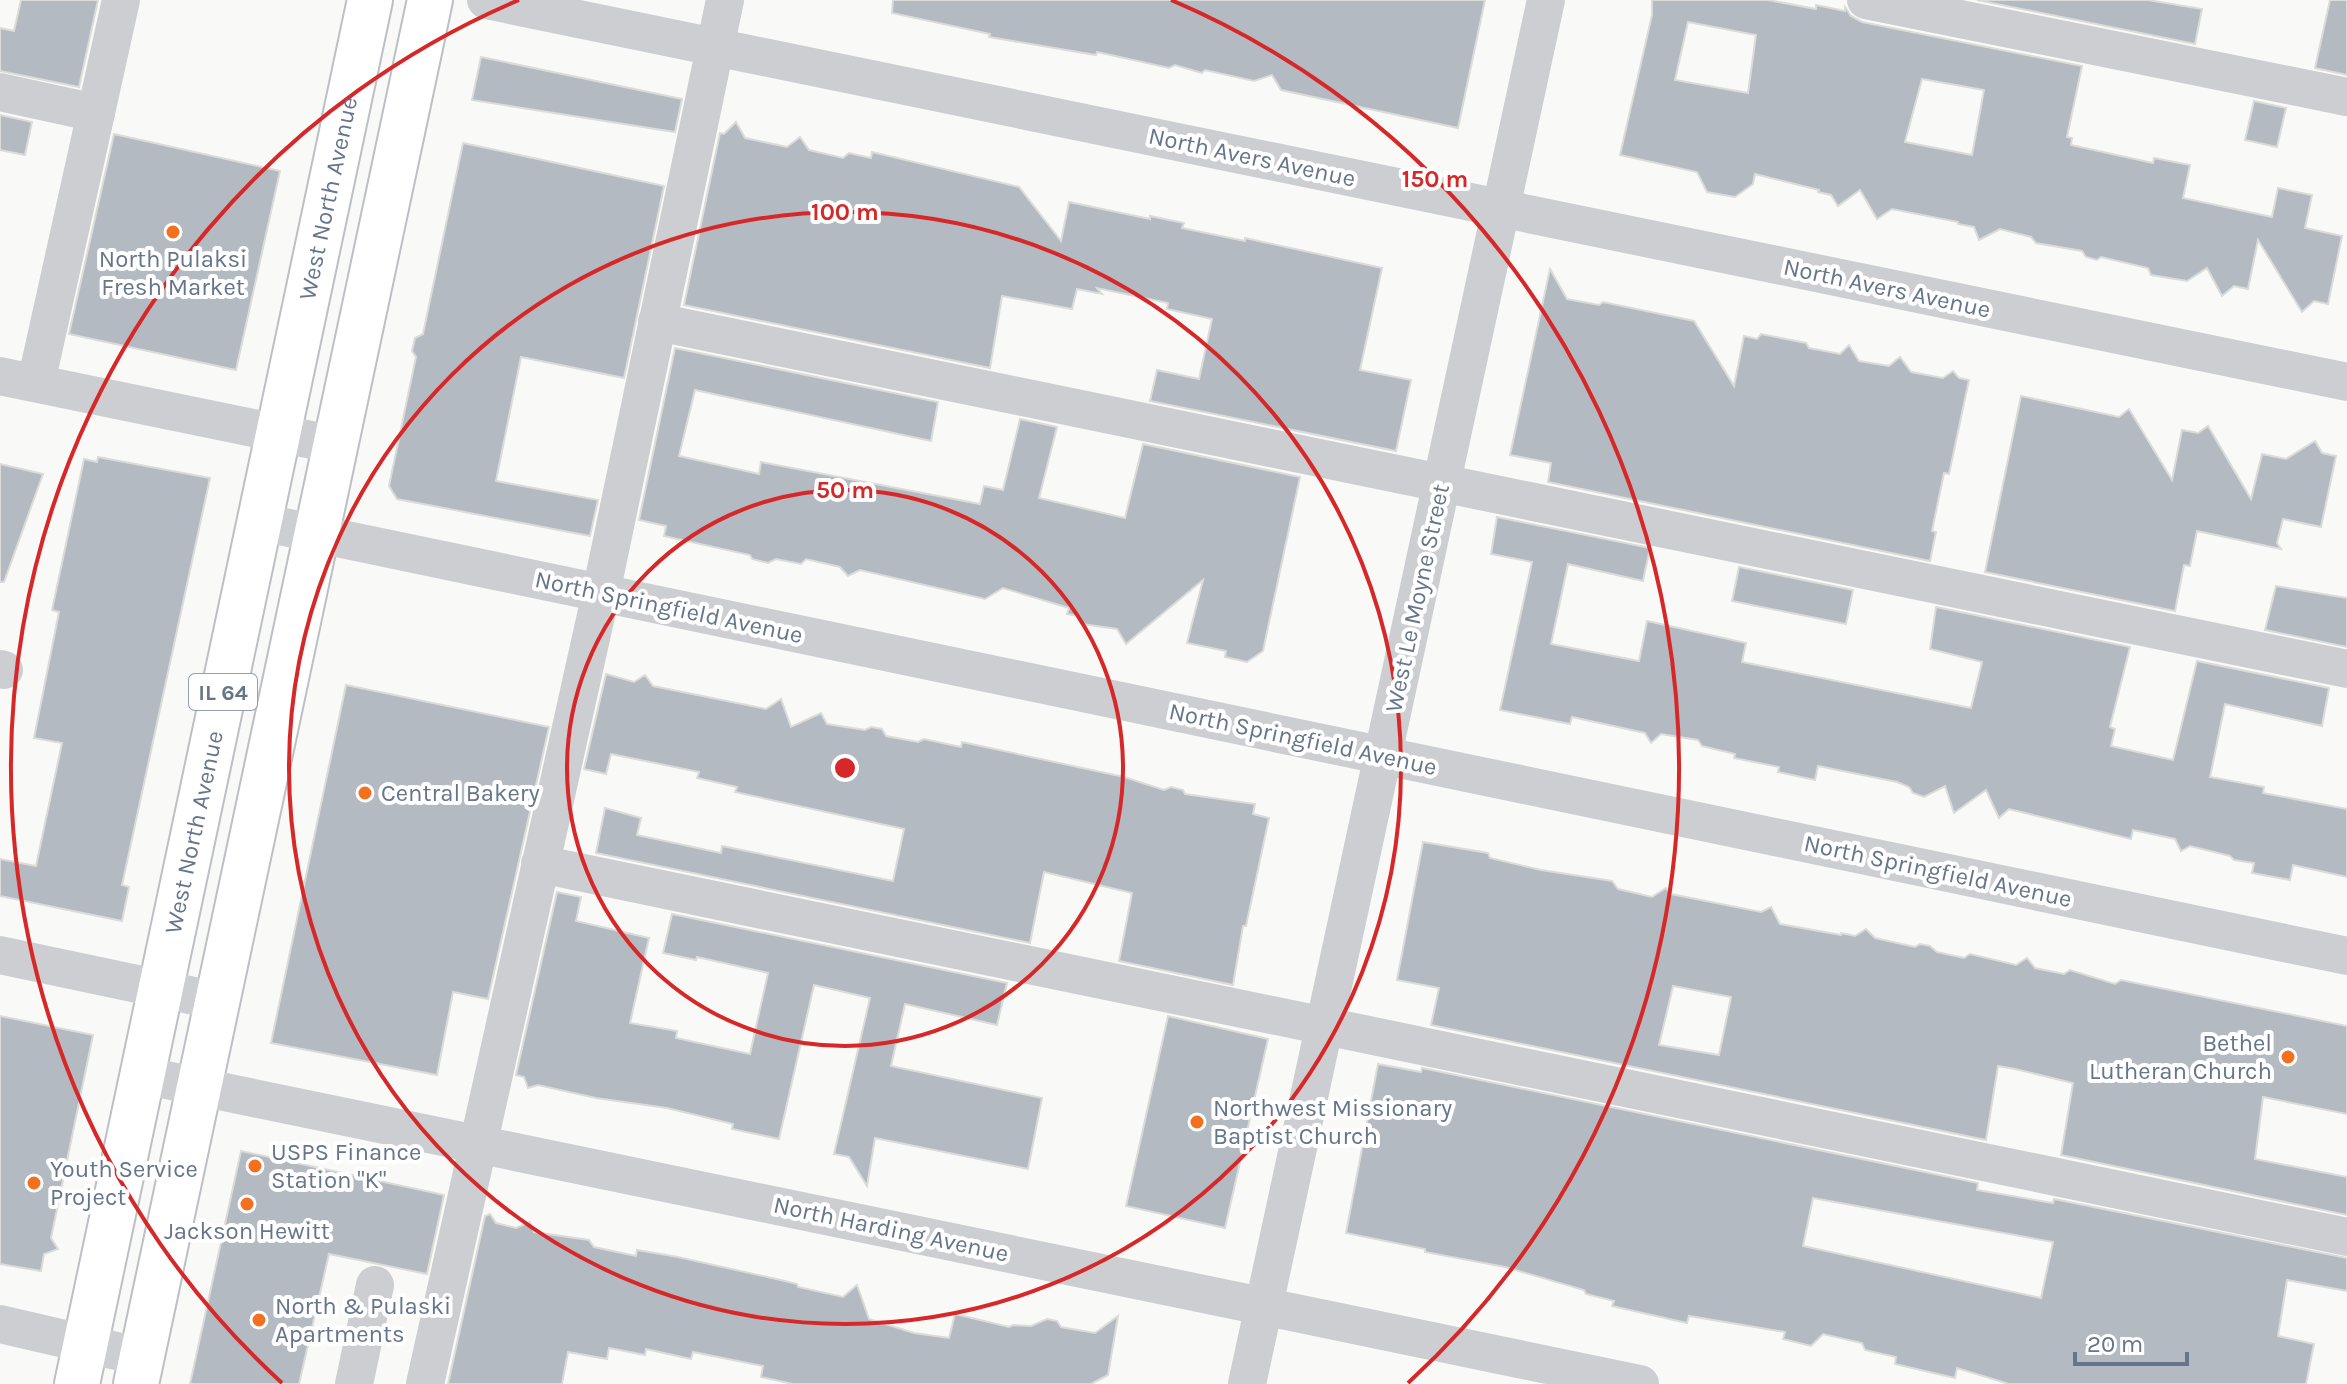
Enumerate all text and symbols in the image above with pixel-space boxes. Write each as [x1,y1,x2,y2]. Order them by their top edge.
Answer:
street label: West North Avenue [293,94,363,302]
street label: North Avers Avenue [1146,121,1358,193]
text: 150 m [1402,165,1468,193]
text: 100 m [811,198,879,226]
marker: North Pulaksi Fresh Market [164,223,182,241]
place label: North Pulaksi Fresh Market [99,245,247,301]
street label: North Avers Avenue [1781,252,1993,324]
text: 50 m [816,476,874,504]
street label: West Le Moyne Street [1379,481,1455,715]
street label: North Springfield Avenue [532,565,806,649]
road number: IL 64 [189,674,257,710]
street label: North Springfield Avenue [1166,697,1440,781]
street label: West North Avenue [159,728,229,936]
centre of rings [831,754,859,782]
place label: Central Bakery [381,779,540,807]
marker: Central Bakery [356,784,374,802]
street label: North Springfield Avenue [1801,829,2075,913]
place label: Bethel Lutheran Church [2089,1029,2272,1085]
marker: Bethel Lutheran Church [2279,1048,2297,1066]
place label: Northwest Missionary Baptist Church [1213,1094,1452,1150]
marker: Northwest Missionary Baptist Church [1188,1113,1206,1131]
place label: USPS Finance Station "K" [271,1138,421,1194]
place label: Youth Service Project [50,1155,198,1211]
marker: USPS Finance Station "K" [246,1157,264,1175]
marker: Youth Service Project [25,1174,43,1192]
street label: North Harding Avenue [771,1190,1011,1268]
marker: Jackson Hewitt [238,1195,256,1213]
place label: Jackson Hewitt [164,1217,330,1245]
place label: North & Pulaski Apartments [275,1292,451,1348]
marker: North & Pulaski Apartments [250,1311,268,1329]
scale bar [2075,1316,2187,1366]
text: 20 m [2087,1330,2143,1358]

